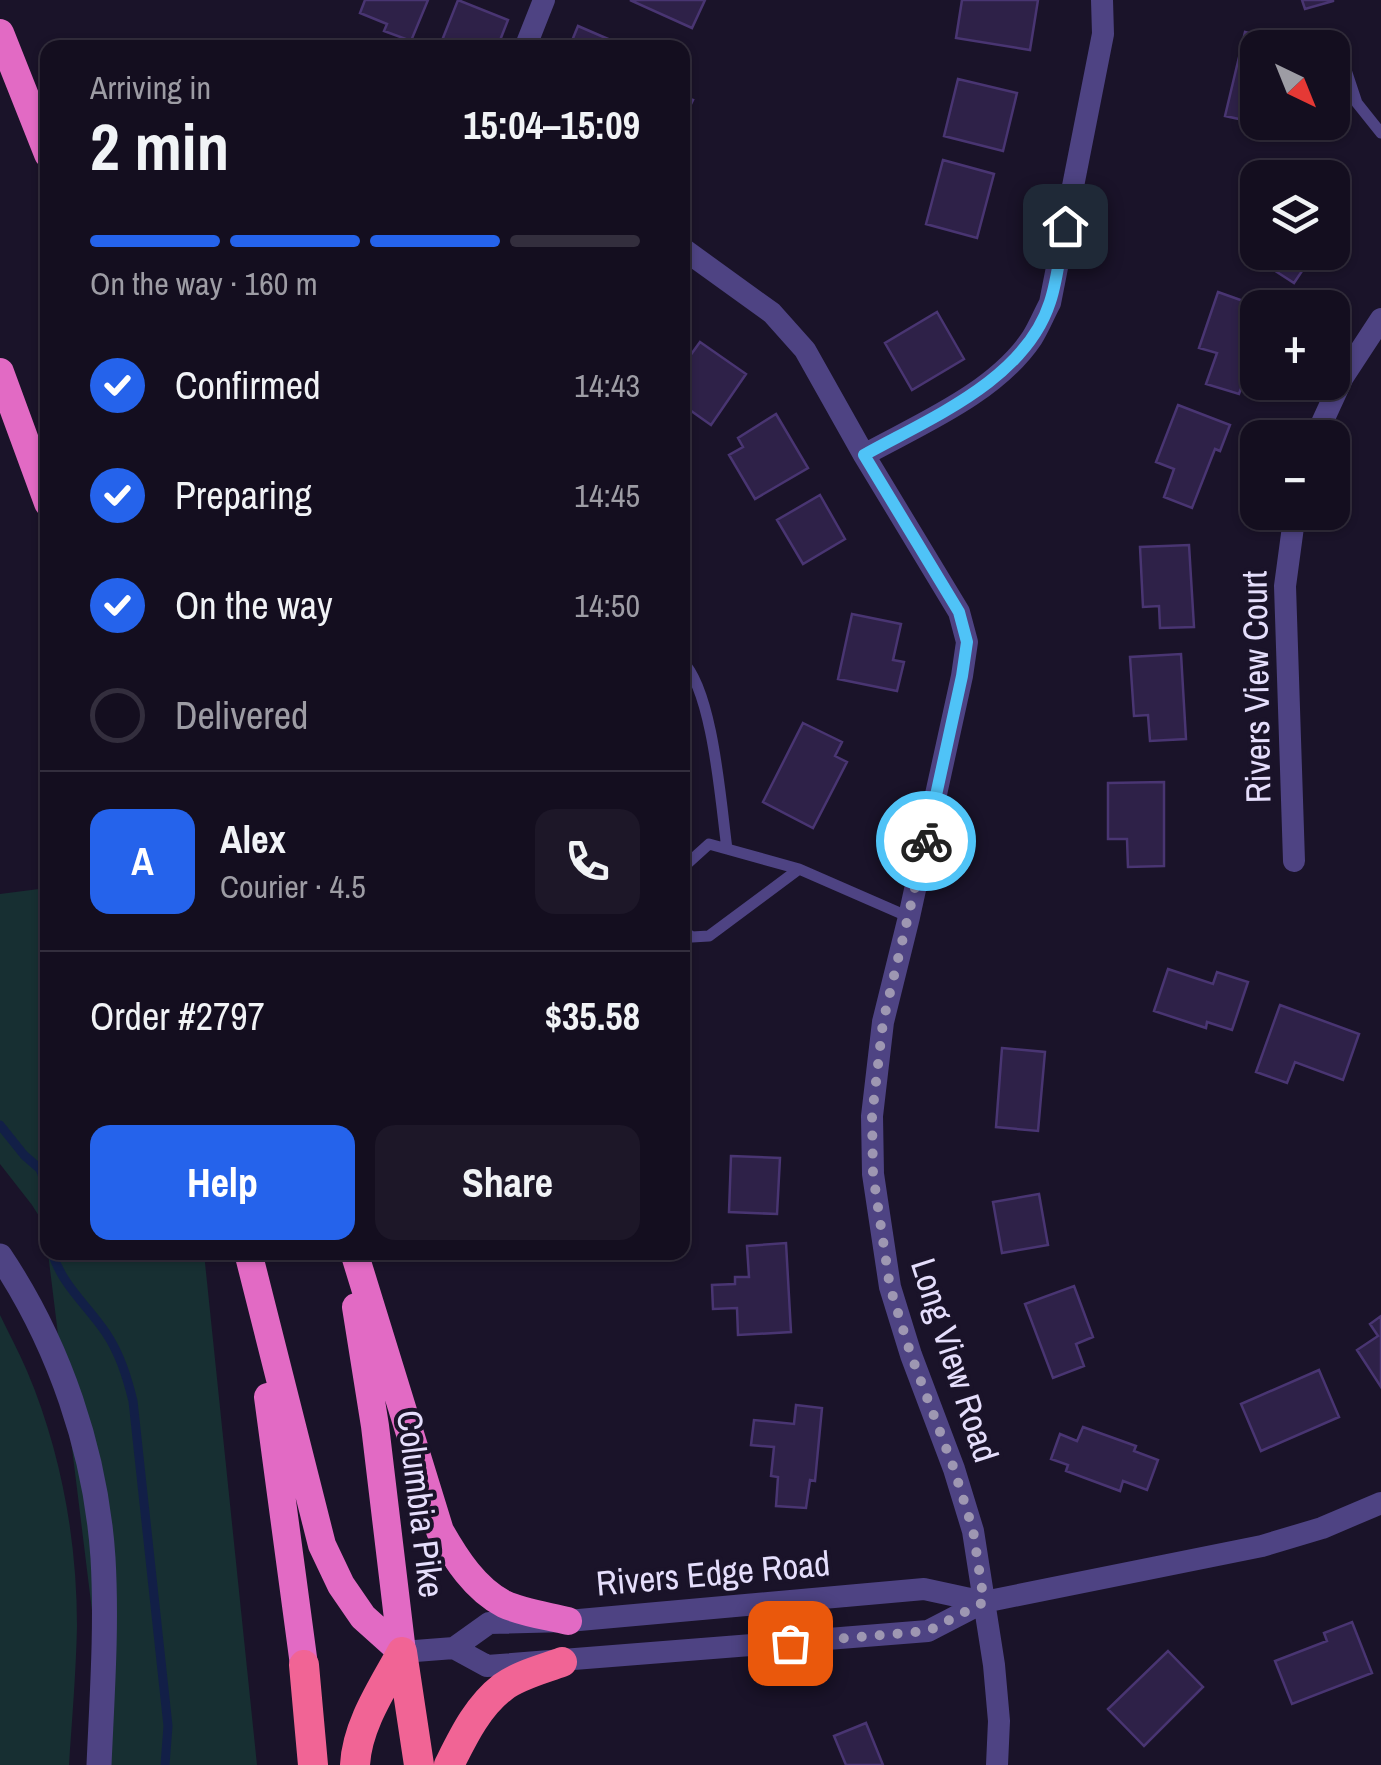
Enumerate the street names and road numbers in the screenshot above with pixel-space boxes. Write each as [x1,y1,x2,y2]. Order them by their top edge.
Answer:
street label: Rivers View Court [1230,570,1282,804]
street label: Long View Road [900,1252,1010,1468]
street label: Columbia Pike [386,1408,456,1600]
street label: Rivers Edge Road [594,1539,832,1607]

